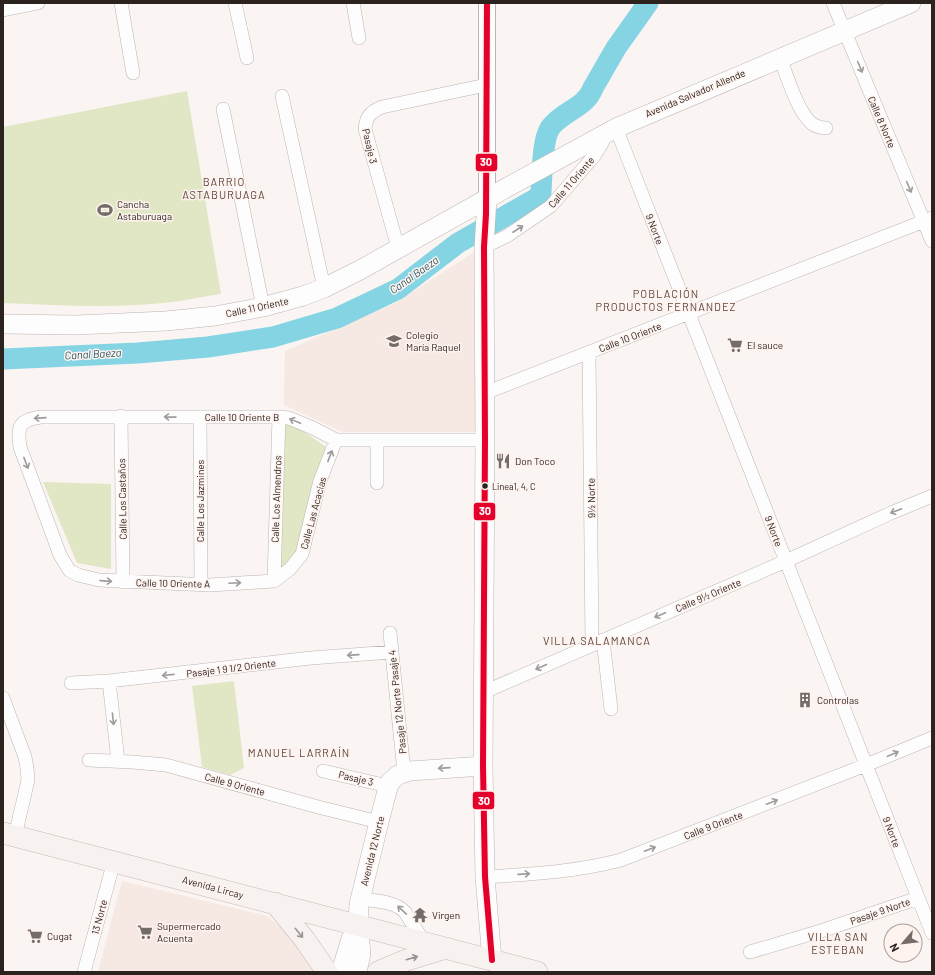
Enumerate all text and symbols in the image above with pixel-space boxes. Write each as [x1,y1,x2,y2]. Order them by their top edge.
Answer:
one-way arrow [856,60,864,72]
street label: Avenida Salvador Allende [643,66,747,120]
street label: Calle 8 Norte [866,94,898,150]
street label: Pasaje 3 [360,127,380,165]
line badge: 30 [475,153,498,172]
street label: Calle 11 Oriente [545,154,597,210]
text: 30 [480,155,492,168]
district label: BARRIO ASTABURUAGA [182,175,266,201]
one-way arrow [906,180,914,192]
place label: Cancha Astaburuaga [117,198,172,222]
sports icon: Cancha Astaburuaga [96,201,114,219]
street label: 9 Norte [644,212,666,246]
one-way arrow [513,225,524,233]
water label: Canal Baeza [387,253,441,296]
district label: POBLACIÓN PRODUCTOS FERNANDEZ [595,287,737,313]
street label: Calle 11 Oriente [224,294,290,320]
street label: Calle 10 Oriente [597,320,663,354]
place label: Colegio María Raquel [406,329,461,353]
school or university icon: Colegio María Raquel [385,332,403,350]
supermarket icon: El sauce [726,336,744,354]
place label: El sauce [747,339,783,351]
water label: Canal Baeza [64,346,122,361]
street label: Calle 10 Oriente B [205,411,279,423]
one-way arrow [164,413,177,421]
one-way arrow [34,414,47,421]
one-way arrow [290,416,302,424]
one-way arrow [327,450,335,462]
restaurant icon: Don Toco [494,452,512,470]
street label: Calle Los Almendros [268,455,284,543]
place label: Don Toco [515,455,555,467]
one-way arrow [23,456,31,468]
street label: Calle Los Castaños [115,458,129,540]
street label: Calle Los Jazmines [194,460,206,542]
street label: Calle Las Acacias [298,475,328,551]
street label: 9½ Norte [585,478,597,518]
marker: Linea1, 4, C [480,481,490,491]
place label: Linea1, 4, C [492,481,535,492]
line badge: 30 [473,502,496,521]
text: 30 [479,504,491,517]
one-way arrow [891,507,903,515]
street label: 9 Norte [763,514,785,548]
street label: Calle 10 Oriente A [136,576,210,590]
street label: Calle 9½ Oriente [673,576,743,614]
one-way arrow [99,577,112,584]
one-way arrow [228,579,241,587]
one-way arrow [654,612,666,620]
district label: VILLA SALAMANCA [543,634,651,647]
street label: Pasaje 12 Norte Pasaje 4 [386,649,408,755]
one-way arrow [347,652,360,659]
street label: Pasaje 1 9 1/2 Oriente [185,657,277,679]
one-way arrow [535,664,547,671]
one-way arrow [162,671,175,679]
building icon: Controlas [796,691,814,709]
place label: Controlas [817,694,859,706]
one-way arrow [110,713,117,726]
district label: MANUEL LARRAÍN [248,746,350,759]
one-way arrow [886,750,898,758]
one-way arrow [438,765,451,772]
street label: Pasaje 3 [337,768,375,788]
street label: Calle 9 Oriente [203,770,267,798]
line badge: 30 [472,791,495,810]
text: 30 [478,794,490,807]
one-way arrow [765,798,777,806]
street label: Calle 9 Oriente [682,808,744,842]
street label: Avenida 12 Norte [357,815,387,887]
street label: 9 Norte [881,815,903,849]
one-way arrow [644,845,656,853]
one-way arrow [517,871,530,878]
street label: Avenida Lircay [181,873,245,901]
street label: Pasaje 9 Norte [848,895,912,927]
street label: 13 Norte [89,898,109,936]
one-way arrow [397,906,407,915]
temple icon: Virgen [411,906,429,924]
place label: Virgen [432,909,460,921]
place label: Supermercado Acuenta [157,920,221,944]
supermarket icon: Supermercado Acuenta [136,923,154,941]
north arrow [883,923,923,963]
supermarket icon: Cugat [26,927,44,945]
one-way arrow [295,928,304,939]
place label: Cugat [47,930,73,942]
district label: VILLA SAN ESTEBAN [808,930,868,956]
text: N [886,942,901,954]
one-way arrow [405,954,418,961]

